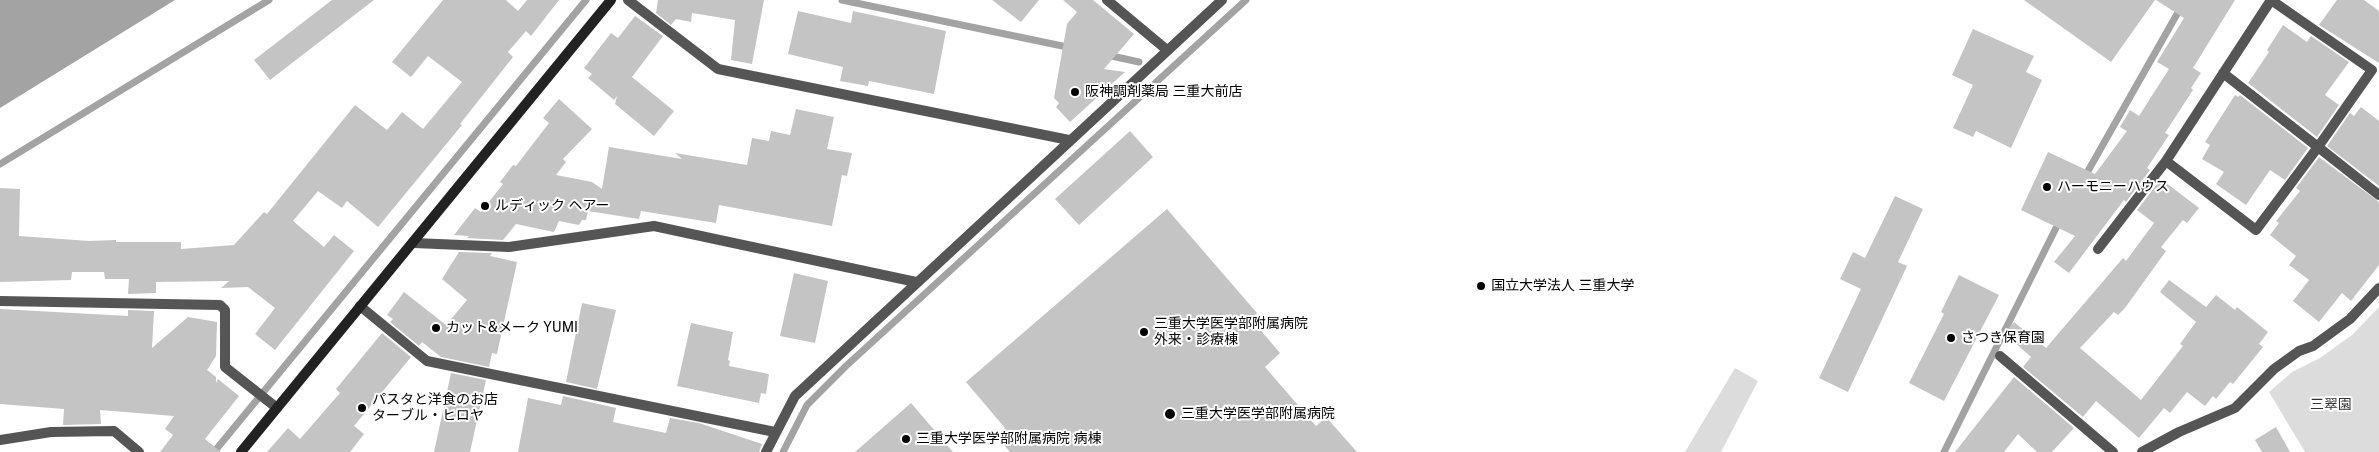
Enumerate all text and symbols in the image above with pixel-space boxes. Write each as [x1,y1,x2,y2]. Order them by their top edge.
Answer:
place label: 阪神調剤薬局 三重大前店 [1085,84,1242,100]
marker: 阪神調剤薬局 三重大前店 [1069,86,1081,98]
place label: ハーモニーハウス [2057,179,2169,195]
marker: ハーモニーハウス [2041,181,2053,193]
place label: ルディック ヘアー [495,198,610,214]
marker: ルディック ヘアー [479,200,491,212]
place label: 国立大学法人 三重大学 [1491,278,1634,294]
marker: 国立大学法人 三重大学 [1475,280,1487,292]
place label: 三重大学医学部附属病院 外来・診療棟 [1154,316,1308,348]
place label: カット&メーク YUMI [446,320,578,336]
marker: カット&メーク YUMI [430,322,442,334]
marker: 三重大学医学部附属病院 外来・診療棟 [1138,326,1150,338]
place label: さつき保育園 [1961,330,2045,346]
marker: さつき保育園 [1945,332,1957,344]
place label: パスタと洋食のお店 ターブル・ヒロヤ [372,392,498,424]
park label: 三翠園 [2310,397,2352,413]
marker: パスタと洋食のお店 ターブル・ヒロヤ [356,402,368,414]
place label: 三重大学医学部附属病院 [1181,406,1335,422]
marker: 三重大学医学部附属病院 [1163,407,1177,421]
place label: 三重大学医学部附属病院 病棟 [916,431,1101,447]
marker: 三重大学医学部附属病院 病棟 [900,433,912,445]

